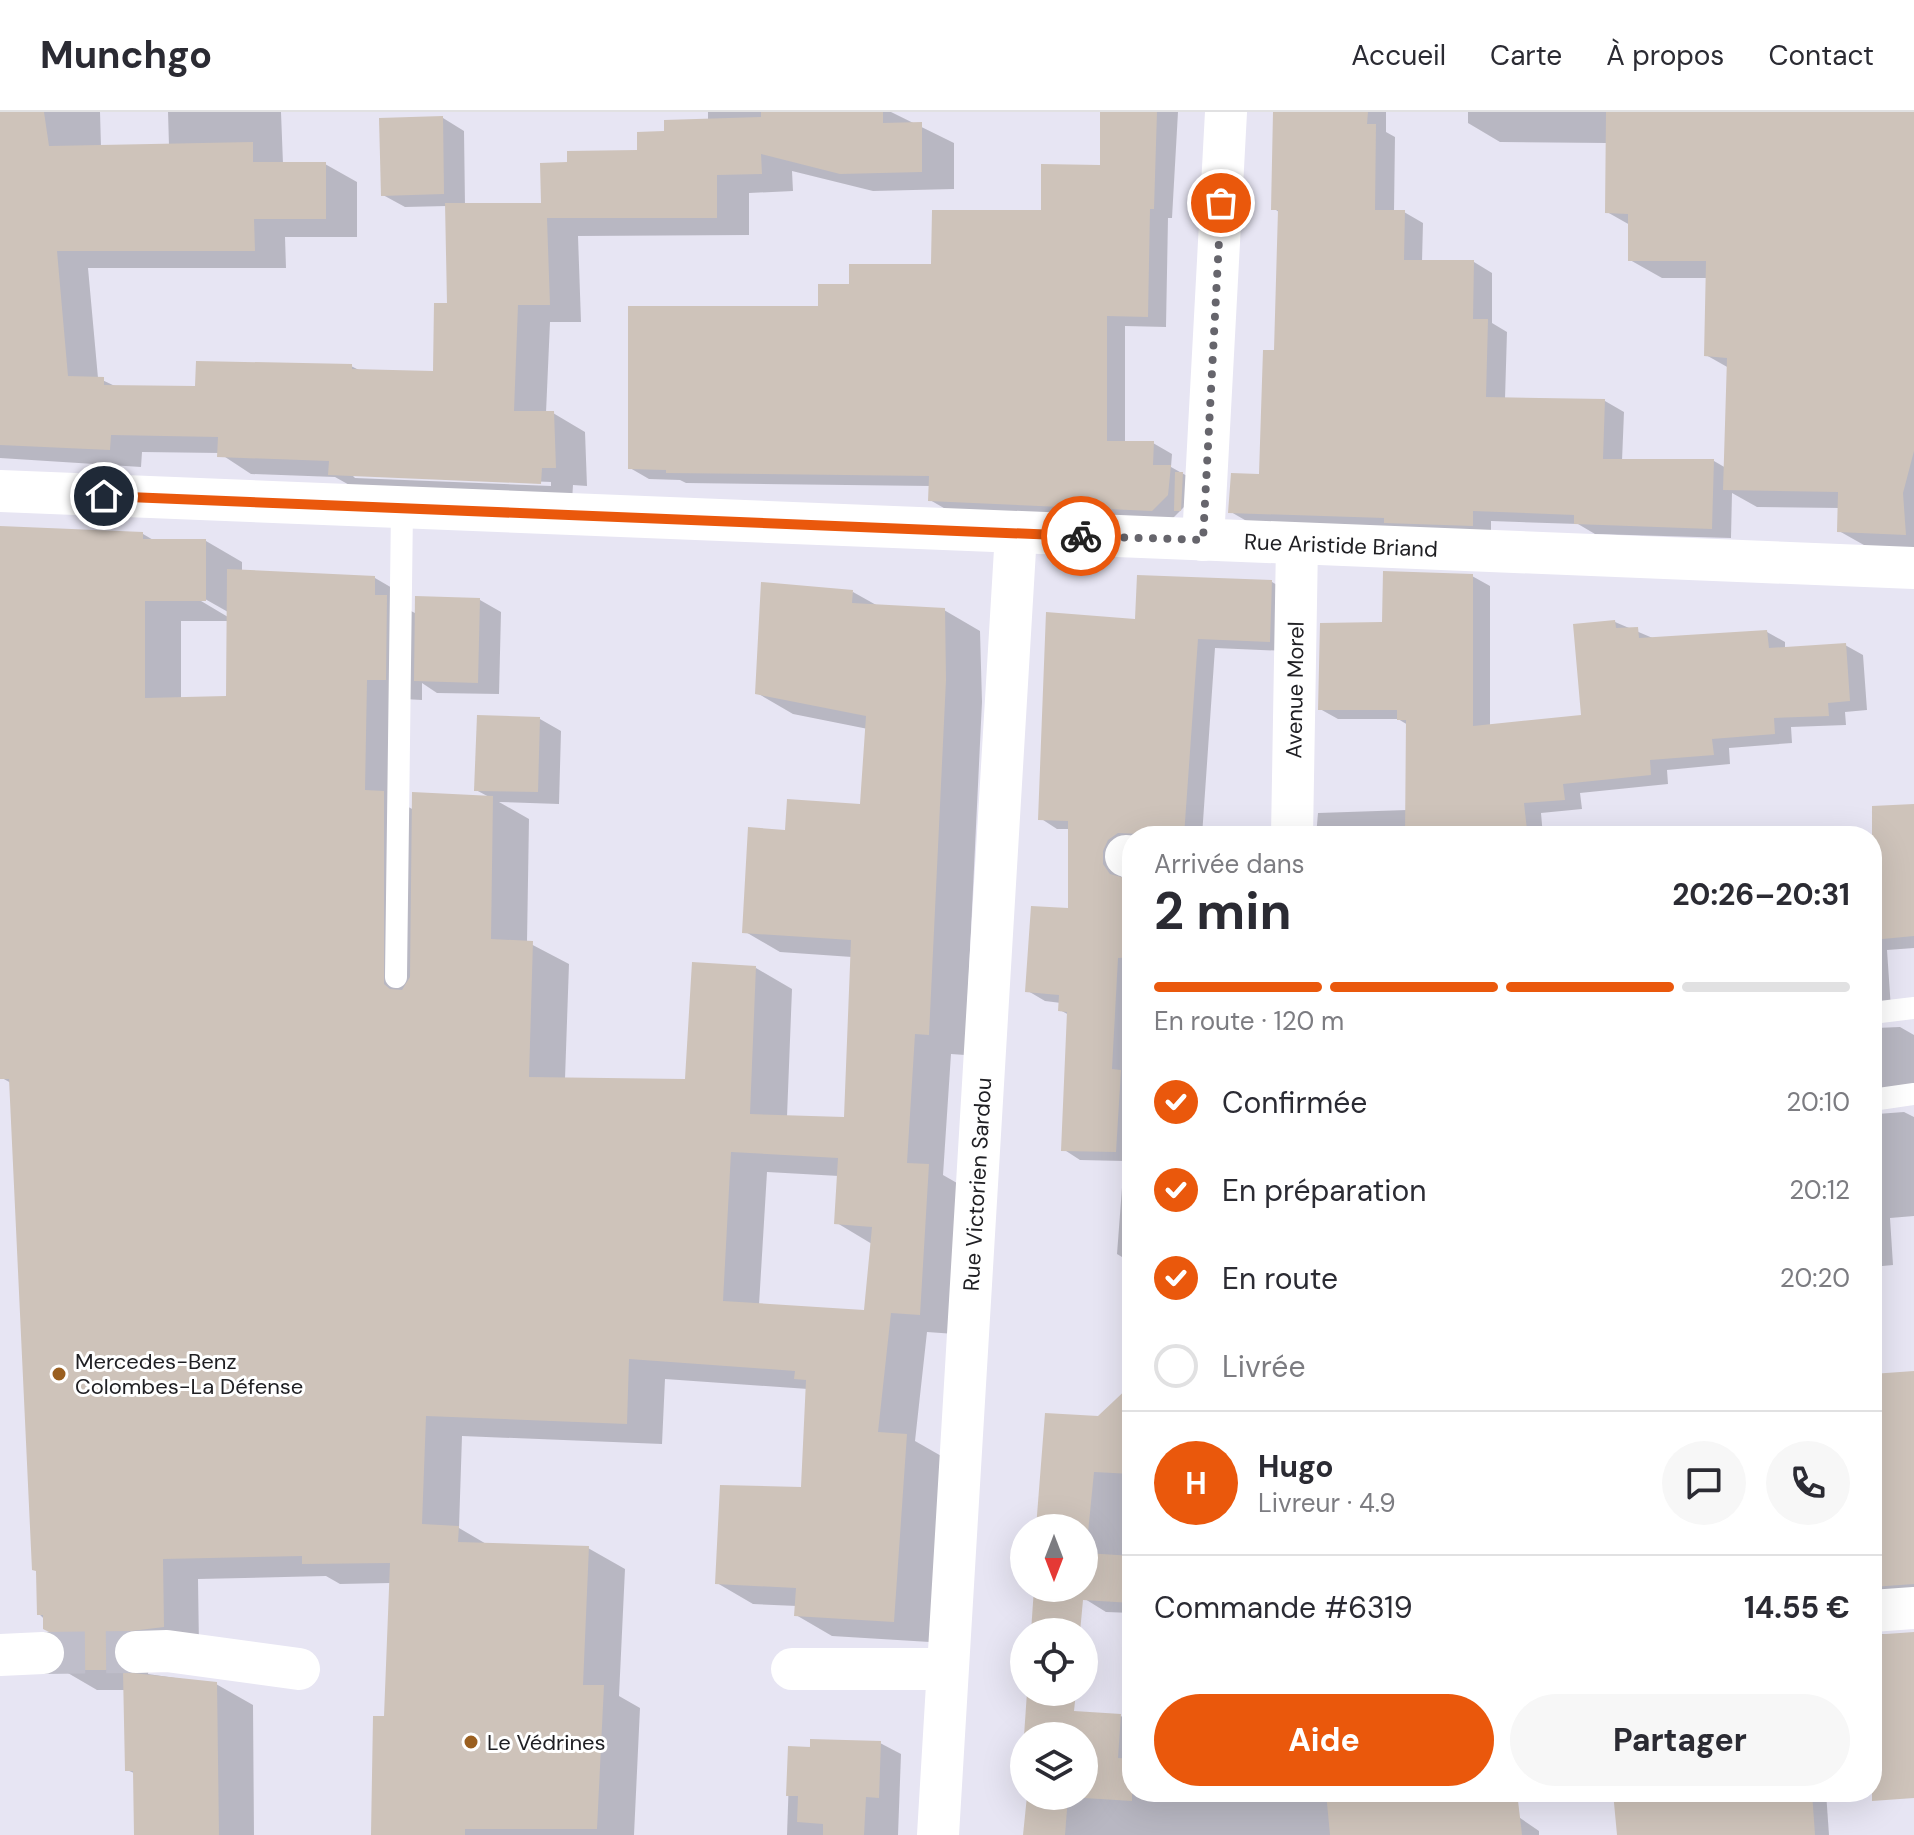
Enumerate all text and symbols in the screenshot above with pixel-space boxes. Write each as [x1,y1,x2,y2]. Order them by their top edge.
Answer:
text: Munchgo [40,30,212,80]
text: Accueil [1351,37,1446,74]
text: Carte [1490,37,1562,74]
text: À propos [1606,37,1724,74]
text: Contact [1768,37,1874,74]
pin [1187,169,1255,237]
icon: bag [1199,181,1243,225]
pin [70,462,138,530]
icon: home [82,474,126,518]
courier [1041,496,1121,576]
icon: bike [1059,514,1103,558]
street label: Rue Aristide Briand [1243,527,1438,564]
street label: Avenue Morel [1279,621,1311,759]
text: Arrivée dans [1154,847,1305,881]
text: 20:26–20:31 [1672,875,1850,914]
text: 2 min [1154,877,1292,945]
text: En route · 120 m [1154,1004,1344,1038]
street label: Rue Victorien Sardou [957,1076,998,1292]
icon: check [1154,1080,1198,1124]
text: Confirmée [1222,1083,1367,1122]
text: 20:10 [1786,1085,1850,1119]
icon: check [1154,1168,1198,1212]
text: En préparation [1222,1171,1427,1210]
text: 20:12 [1789,1173,1850,1207]
icon: check [1154,1256,1198,1300]
text: En route [1222,1259,1338,1298]
text: 20:20 [1780,1261,1850,1295]
place label: Mercedes-Benz Colombes-La Défense [75,1347,303,1401]
text: Livrée [1222,1347,1305,1386]
marker: Mercedes-Benz Colombes-La Défense [50,1365,68,1383]
button: chat [1662,1441,1746,1525]
button: phone [1766,1441,1850,1525]
text: Hugo [1258,1447,1333,1486]
text: H [1185,1464,1207,1503]
text: Livreur · 4.9 [1258,1486,1396,1520]
north arrow [1010,1514,1098,1602]
map controls [1010,1514,1098,1810]
text: Commande #6319 [1154,1588,1413,1627]
text: 14.55 € [1744,1588,1850,1627]
button: locate [1010,1618,1098,1706]
button: Aide [1154,1694,1494,1786]
button: Partager [1510,1694,1850,1786]
button: layers [1010,1722,1098,1810]
place label: Le Védrines [487,1728,606,1757]
marker: Le Védrines [462,1733,480,1751]

